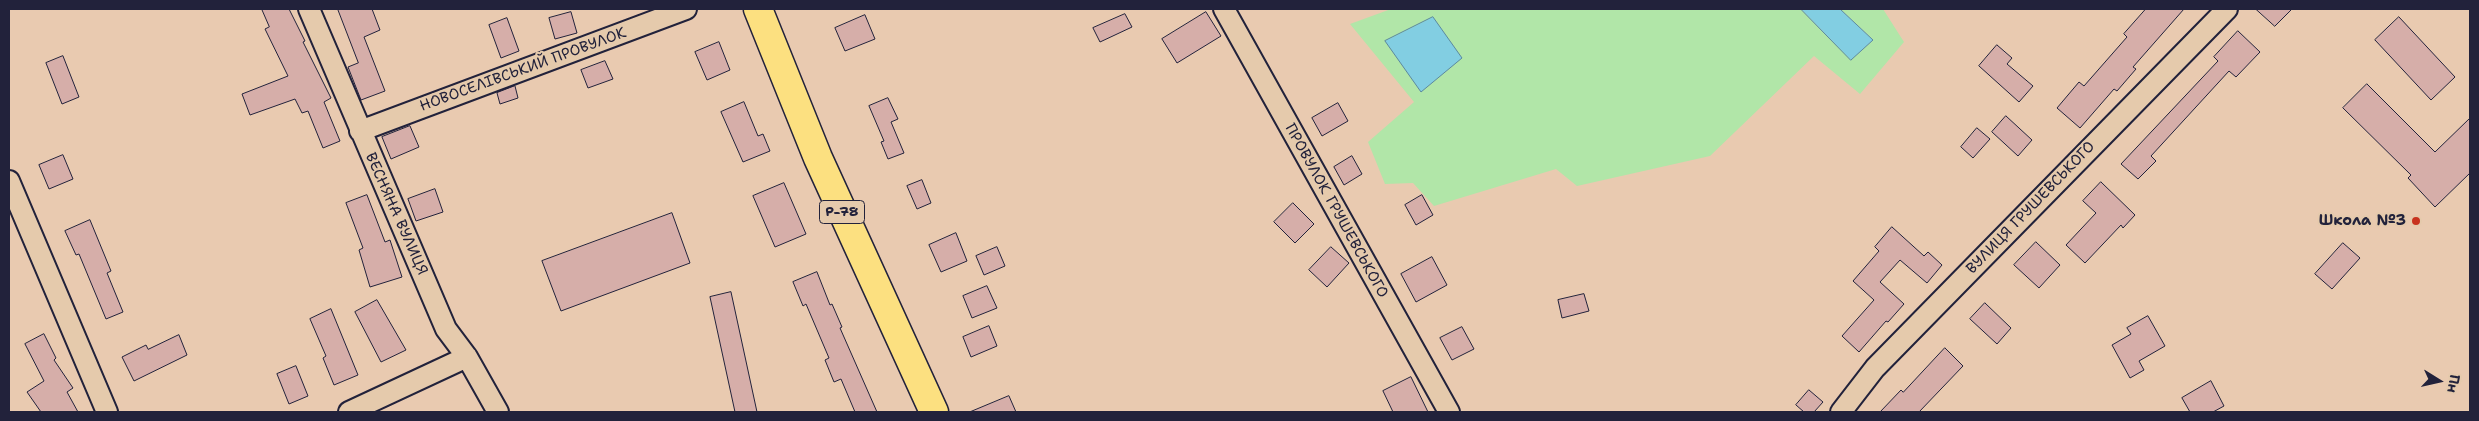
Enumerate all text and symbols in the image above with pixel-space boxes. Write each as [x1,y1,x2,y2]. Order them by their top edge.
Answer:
street label: НОВОСЕЛІВСЬКИЙ ПРОВУЛОК [417,24,629,116]
street label: ПРОВУЛОК ГРУШЕВСЬКОГО [1281,121,1391,301]
street label: ВУЛИЦЯ ГРУШЕВСЬКОГО [1963,138,2099,278]
street label: ВЕСНЯНА ВУЛИЦЯ [361,150,431,278]
road number: Р-78 [820,200,864,223]
place label: Школа №3 [2319,212,2406,230]
marker: Школа №3 [2410,215,2422,227]
north arrow [2414,356,2464,406]
text: Пн [2443,373,2464,394]

